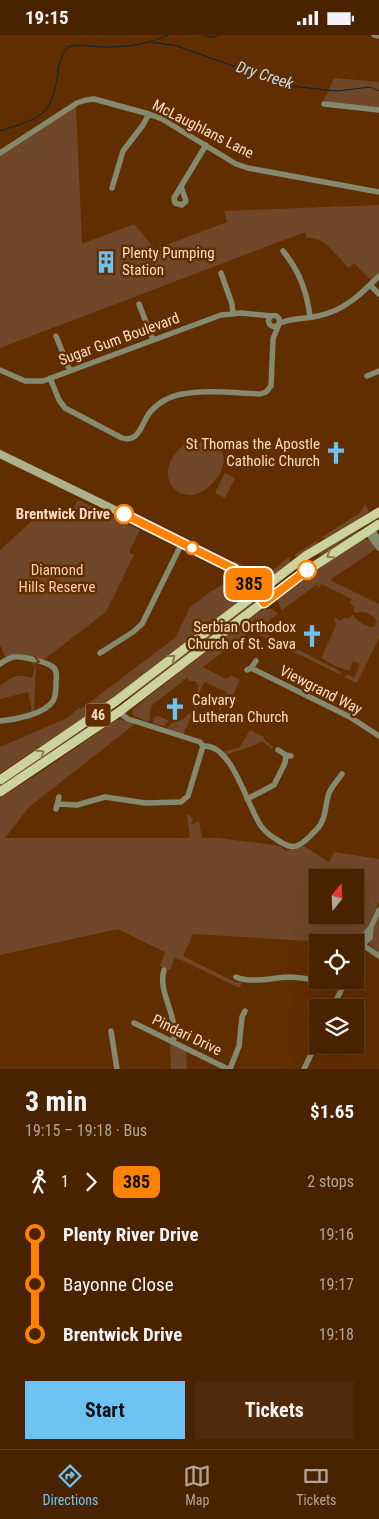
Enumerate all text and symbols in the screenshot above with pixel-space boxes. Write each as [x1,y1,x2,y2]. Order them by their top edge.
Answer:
text: 19:15 [25,6,69,29]
water label: Dry Creek [234,57,297,93]
street label: McLaughlans Lane [149,96,257,162]
place label: Plenty Pumping Station [122,244,215,279]
building icon: Plenty Pumping Station [93,249,119,275]
street label: Sugar Gum Boulevard [56,309,182,369]
place label: St Thomas the Apostle Catholic Church [186,435,320,470]
church icon: St Thomas the Apostle Catholic Church [323,440,349,466]
marker: Brentwick Drive [114,504,134,524]
place label: Brentwick Drive [16,505,110,523]
unlabelled marker [185,541,199,555]
one-way arrow [326,548,335,558]
unlabelled marker [297,560,317,580]
park label: Diamond Hills Reserve [19,561,95,596]
line badge: 385 [220,568,278,600]
text: 385 [235,573,263,594]
place label: Serbian Orthodox Church of St. Sava [187,618,296,653]
church icon: Serbian Orthodox Church of St. Sava [299,623,325,649]
one-way arrow [31,655,39,665]
one-way arrow [166,655,175,663]
street label: Viewgrand Way [277,662,365,718]
place label: Calvary Lutheran Church [192,691,289,726]
church icon: Calvary Lutheran Church [162,696,188,722]
road number: 46 [86,703,110,727]
one-way arrow [36,750,45,760]
north arrow [309,869,364,924]
map controls [309,869,364,1054]
button: locate [309,934,364,989]
button: layers [309,999,364,1054]
street label: Pindari Drive [149,1010,225,1060]
text: 3 min [25,1085,87,1118]
text: $1.65 [310,1100,354,1123]
text: 19:15 – 19:18 · Bus [25,1121,147,1140]
icon: walk [25,1168,53,1196]
icon: forward [77,1168,105,1196]
text: 385 [123,1171,150,1192]
text: 1 [61,1172,69,1191]
text: 2 stops [307,1172,354,1191]
text: Plenty River Drive [63,1223,198,1246]
text: 19:16 [319,1225,354,1244]
text: Bayonne Close [63,1273,174,1296]
text: 19:17 [319,1275,354,1294]
text: Brentwick Drive [63,1323,182,1346]
text: 19:18 [319,1325,354,1344]
button: Start [25,1381,185,1439]
button: Tickets [195,1381,354,1439]
tab: Directions [42,1462,98,1508]
tab: Map [183,1462,211,1508]
tab: Tickets [296,1462,337,1508]

